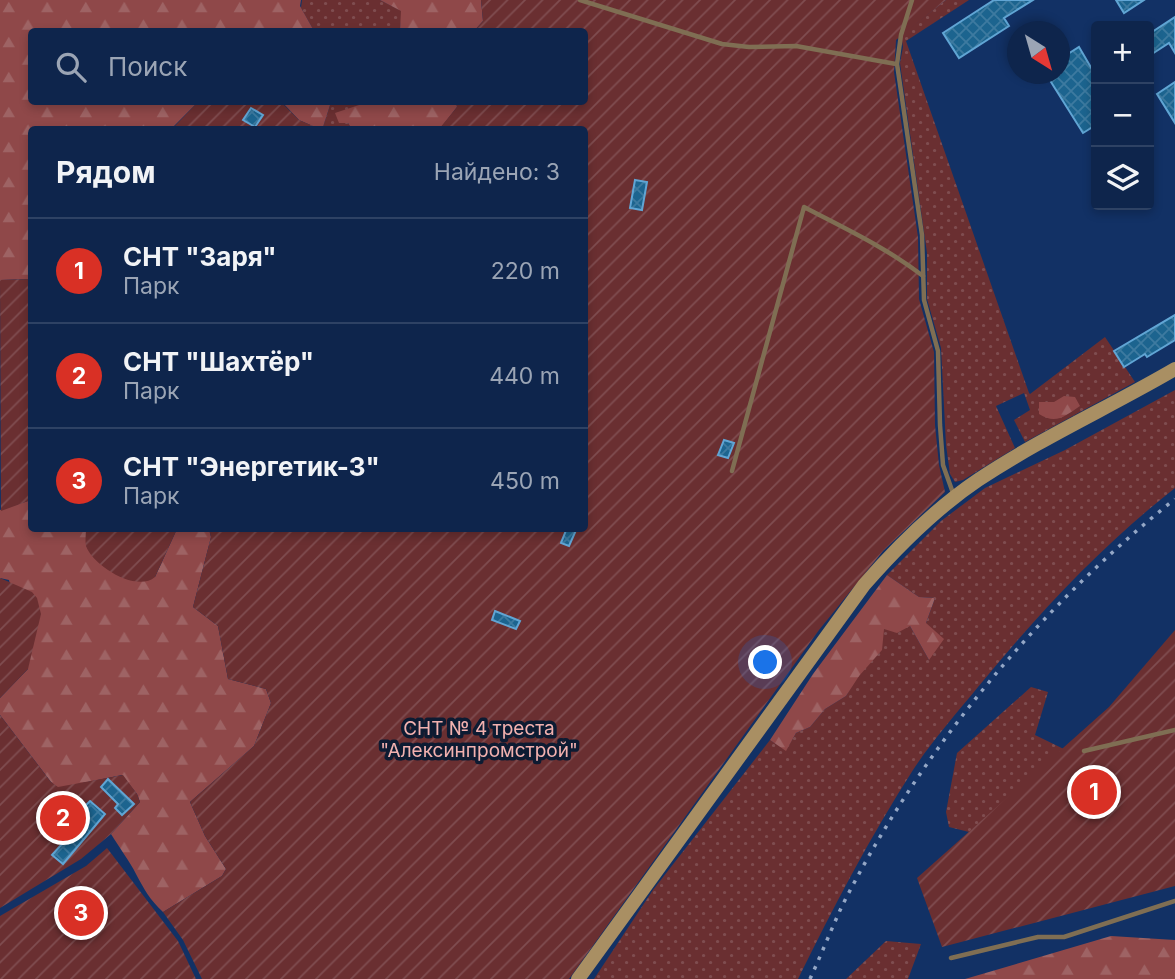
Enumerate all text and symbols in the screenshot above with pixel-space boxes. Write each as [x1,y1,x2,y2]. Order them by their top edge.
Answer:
north arrow [1007,21,1070,84]
map controls [1091,21,1154,210]
button: + [1091,21,1154,84]
search box [28,28,588,105]
icon: search [52,48,90,86]
text: Поиск [108,51,187,82]
button: − [1091,84,1154,147]
button: layers [1091,147,1154,210]
text: Рядом [56,154,156,190]
text: Найдено: 3 [434,158,560,186]
text: СНТ "Заря" [123,241,277,272]
text: 1 [74,257,84,285]
text: 220 m [491,257,560,285]
text: Парк [123,272,180,300]
text: СНТ "Шахтёр" [123,346,314,377]
text: 2 [72,362,86,390]
text: 440 m [489,362,560,390]
text: Парк [123,377,180,405]
text: СНТ "Энергетик-3" [123,451,380,482]
text: 3 [72,467,86,495]
text: 450 m [490,467,560,495]
text: Парк [123,482,180,510]
your location [748,645,782,679]
park label: СНТ № 4 треста "Алексинпромстрой" [380,717,578,762]
pin: 1 [1071,766,1117,818]
pin: 2 [40,792,86,844]
pin: 3 [58,887,104,939]

